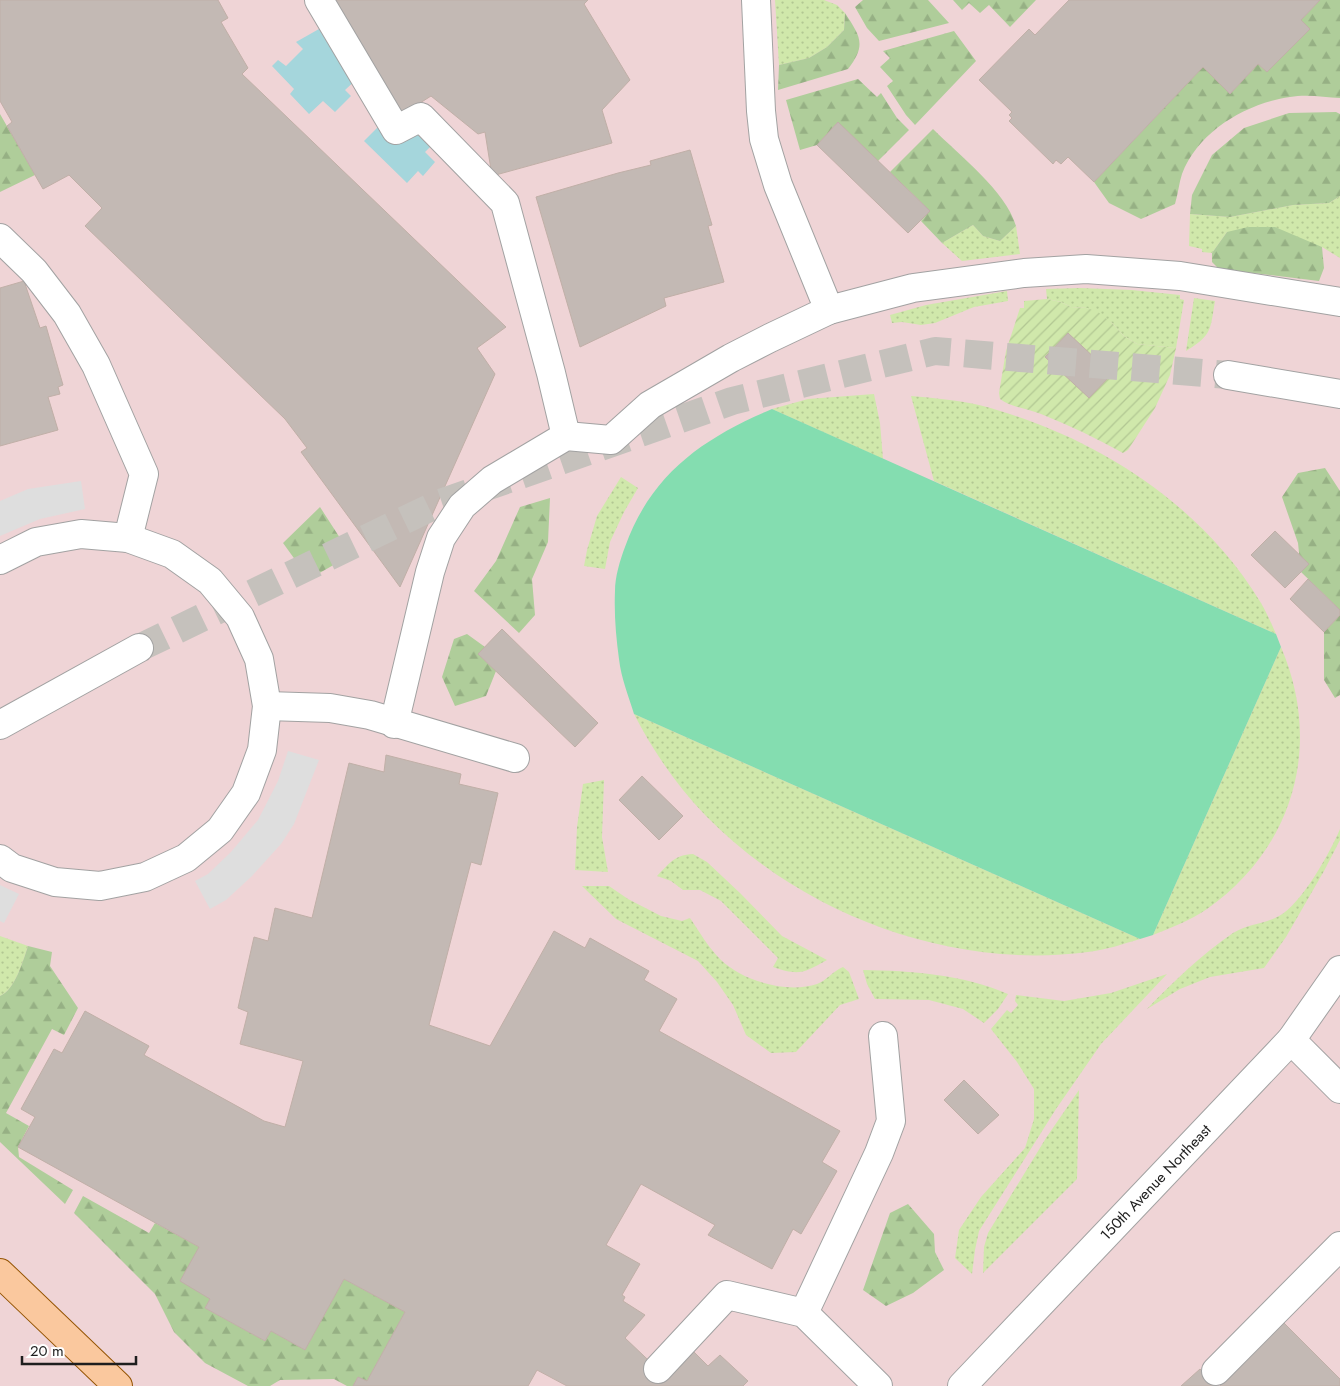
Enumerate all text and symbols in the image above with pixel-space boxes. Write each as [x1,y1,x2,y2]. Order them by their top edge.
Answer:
street label: 150th Avenue Northeast [1095,1119,1216,1245]
scale bar [22,1334,136,1366]
text: 20 m [30,1340,64,1362]

